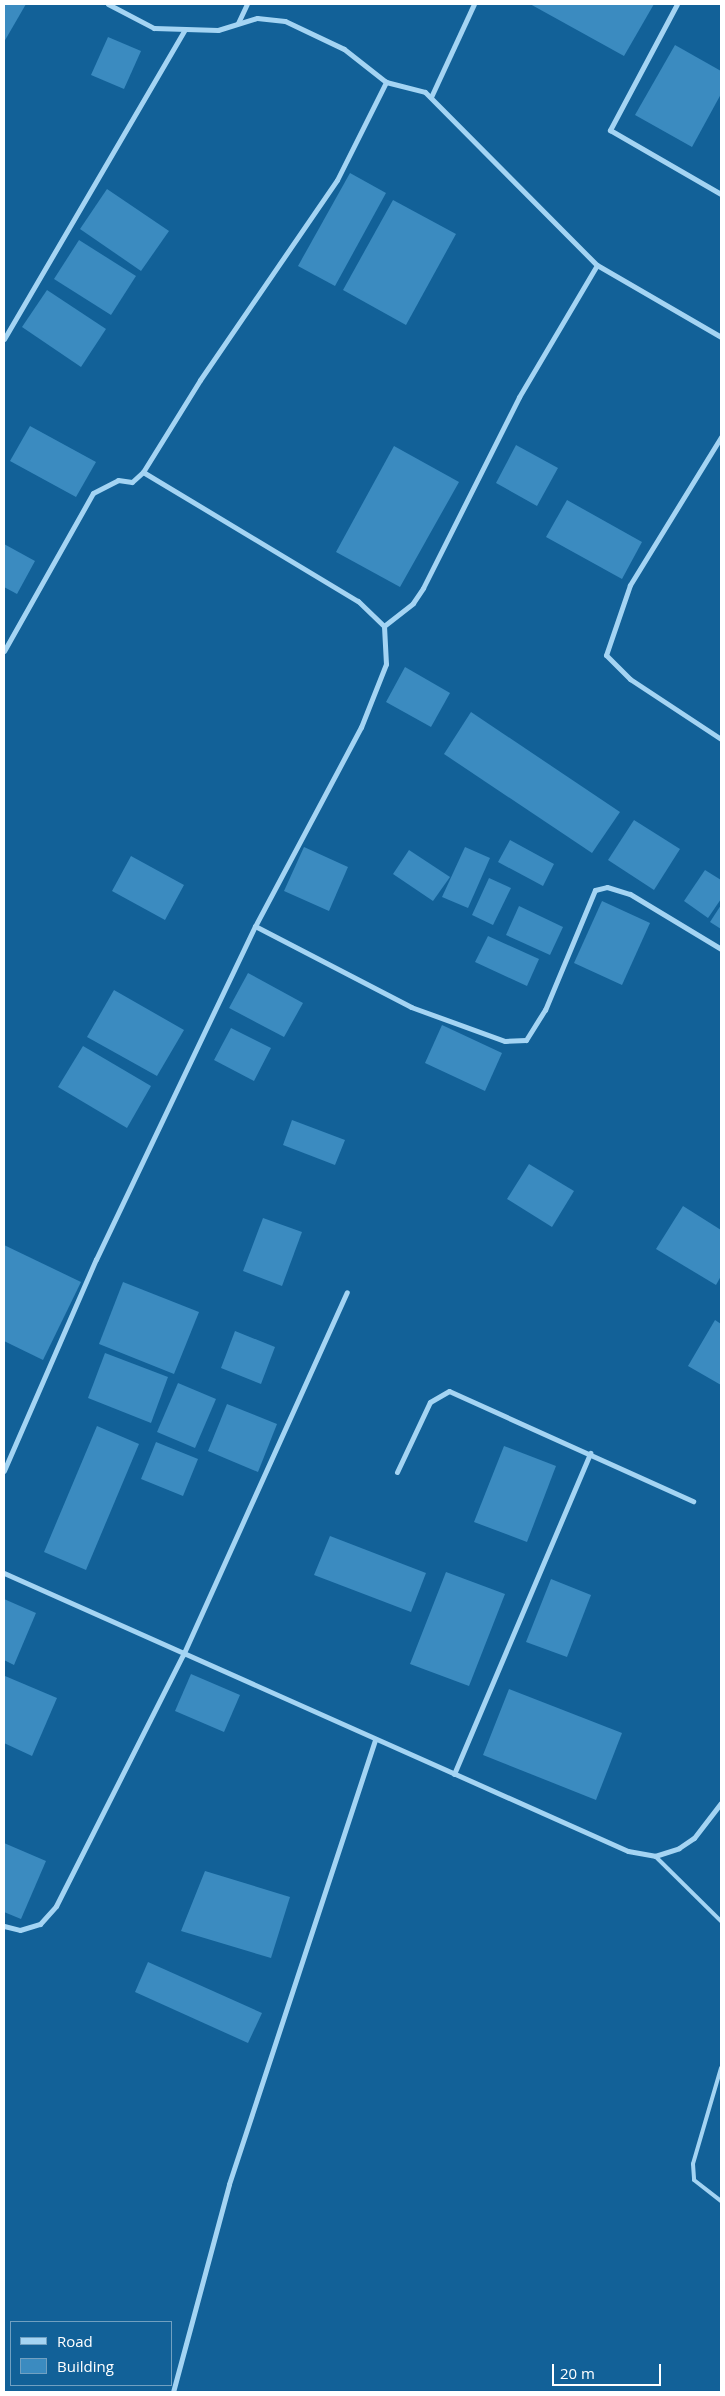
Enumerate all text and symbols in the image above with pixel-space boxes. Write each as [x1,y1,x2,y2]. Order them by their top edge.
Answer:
legend [10,2321,172,2386]
text: Road [57,2331,93,2351]
scale bar [555,2354,664,2386]
text: Building [57,2356,114,2376]
text: 20 m [560,2363,595,2383]

